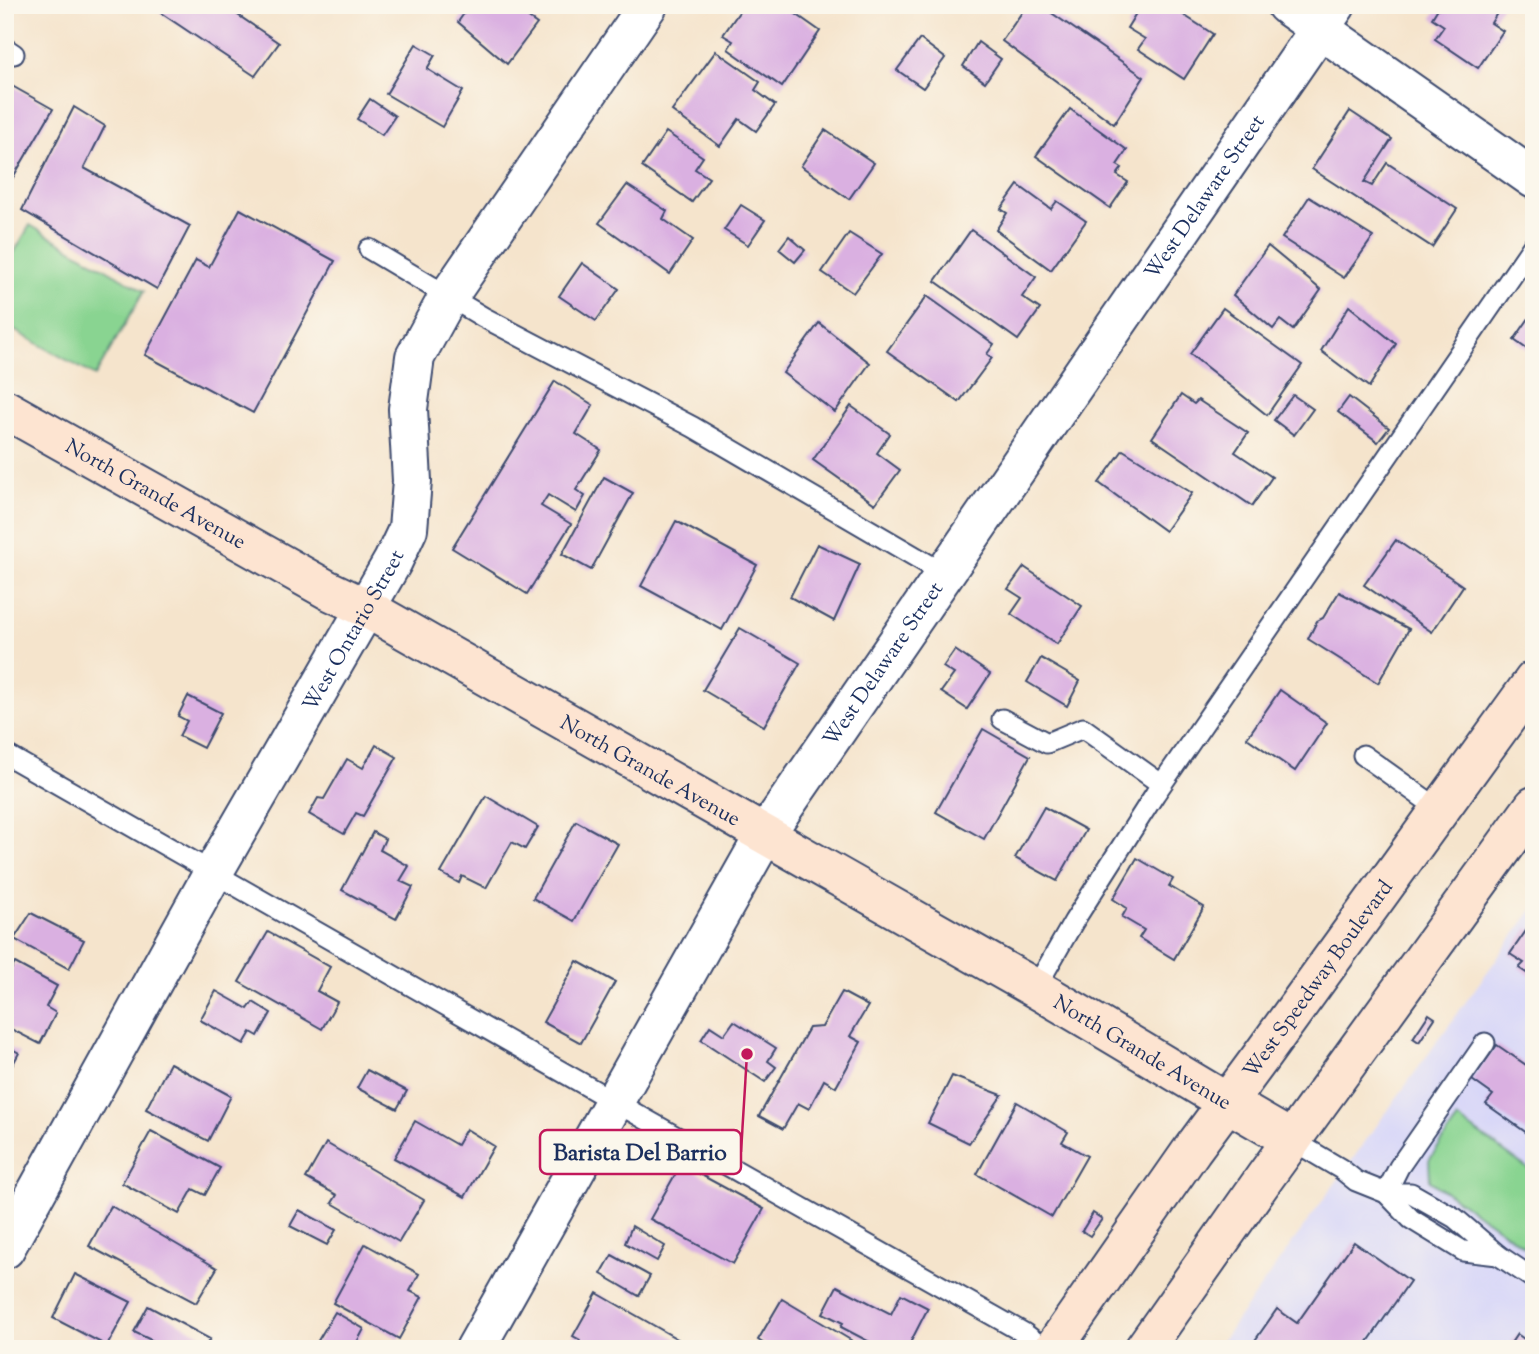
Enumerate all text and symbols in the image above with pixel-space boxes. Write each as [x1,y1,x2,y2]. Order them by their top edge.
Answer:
street label: West Delaware Street [1138,109,1273,286]
street label: North Grande Avenue [59,433,251,558]
street label: West Ontario Street [296,546,413,717]
street label: West Delaware Street [817,576,952,753]
street label: North Grande Avenue [554,709,745,835]
street label: West Speedway Boulevard [1237,874,1401,1085]
street label: North Grande Avenue [1047,989,1236,1119]
callout: Barista Del Barrio [540,1130,741,1174]
text: Barista Del Barrio [553,1138,727,1171]

